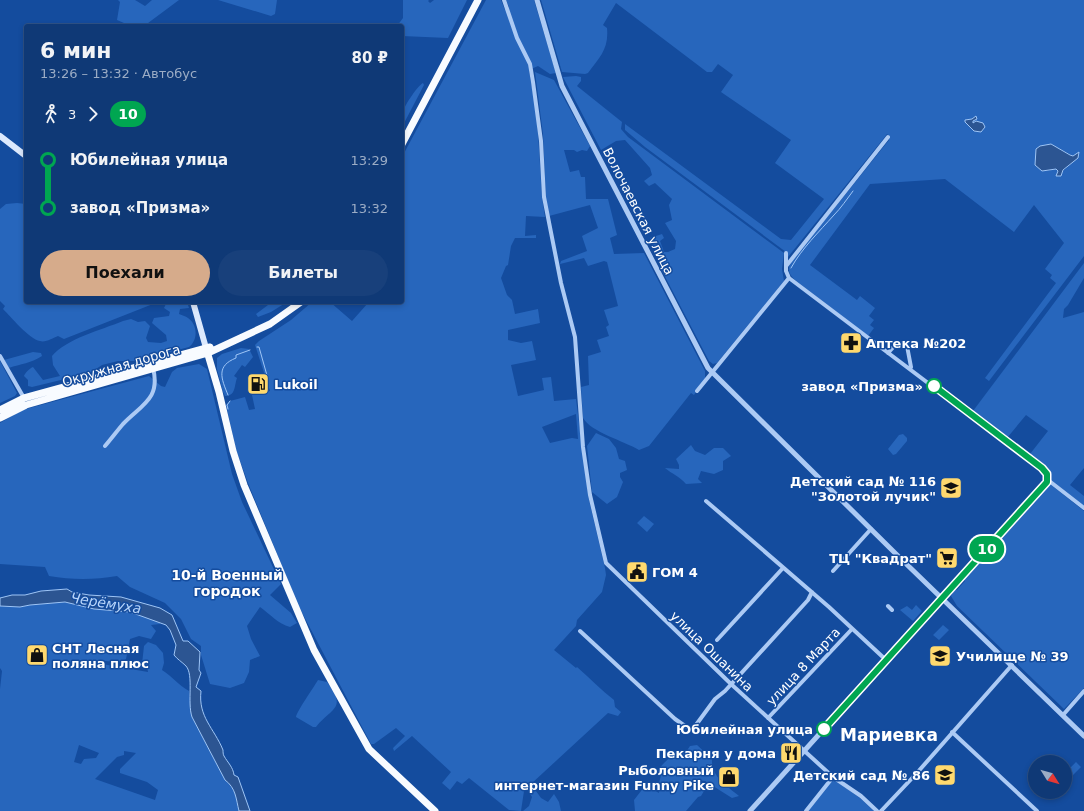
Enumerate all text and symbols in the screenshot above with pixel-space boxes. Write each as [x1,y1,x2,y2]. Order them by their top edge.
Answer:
text: 6 мин [40,38,112,63]
text: 80 ₽ [351,49,388,67]
text: 13:26 – 13:32 · Автобус [40,66,197,81]
icon: walk [40,103,62,125]
icon: forward [82,103,104,125]
text: 10 [118,106,138,122]
text: 3 [68,107,76,122]
street label: Волочаевская улица [600,145,677,277]
text: Юбилейная улица [70,151,228,169]
text: 13:29 [351,153,388,168]
text: завод «Призма» [70,199,210,217]
text: 13:32 [351,201,388,216]
button: Поехали [40,250,210,296]
button: Билеты [218,250,388,296]
pharmacy icon: Аптека №202 [838,330,864,356]
place label: Аптека №202 [866,336,966,351]
street label: Окружная дорога [60,341,182,390]
fuel station icon: Lukoil [245,371,271,397]
place label: Lukoil [274,377,318,392]
marker: завод «Призма» [926,378,942,394]
place label: завод «Призма» [801,379,923,394]
place label: Детский сад № 116 "Золотой лучик" [790,474,936,504]
school or university icon: Детский сад № 116 "Золотой лучик" [938,475,964,501]
line badge: 10 [969,536,1005,562]
text: 10 [977,541,997,557]
supermarket icon: ТЦ "Квадрат" [934,545,960,571]
place label: ТЦ "Квадрат" [829,551,932,566]
public building icon: ГОМ 4 [624,559,650,585]
place label: ГОМ 4 [652,565,698,580]
district label: 10-й Военный городок [171,567,283,599]
water label: Черёмуха [69,590,143,616]
street label: улица Ошанина [667,608,756,695]
street label: улица 8 Марта [764,624,843,708]
place label: СНТ Лесная поляна плюс [52,641,149,671]
shop icon: СНТ Лесная поляна плюс [24,642,50,668]
school or university icon: Училище № 39 [927,643,953,669]
place label: Училище № 39 [956,649,1069,664]
marker: Юбилейная улица [816,721,832,737]
place label: Юбилейная улица [676,722,813,737]
district label: Мариевка [840,725,938,745]
restaurant icon: Пекарня у дома [778,740,804,766]
place label: Пекарня у дома [656,746,776,761]
north arrow [1028,755,1072,799]
map controls [1028,755,1072,799]
school or university icon: Детский сад № 86 [932,762,958,788]
place label: Рыболовный интернет-магазин Funny Pike [494,763,714,793]
shop icon: Рыболовный интернет-магазин Funny Pike [716,764,742,790]
place label: Детский сад № 86 [793,768,930,783]

